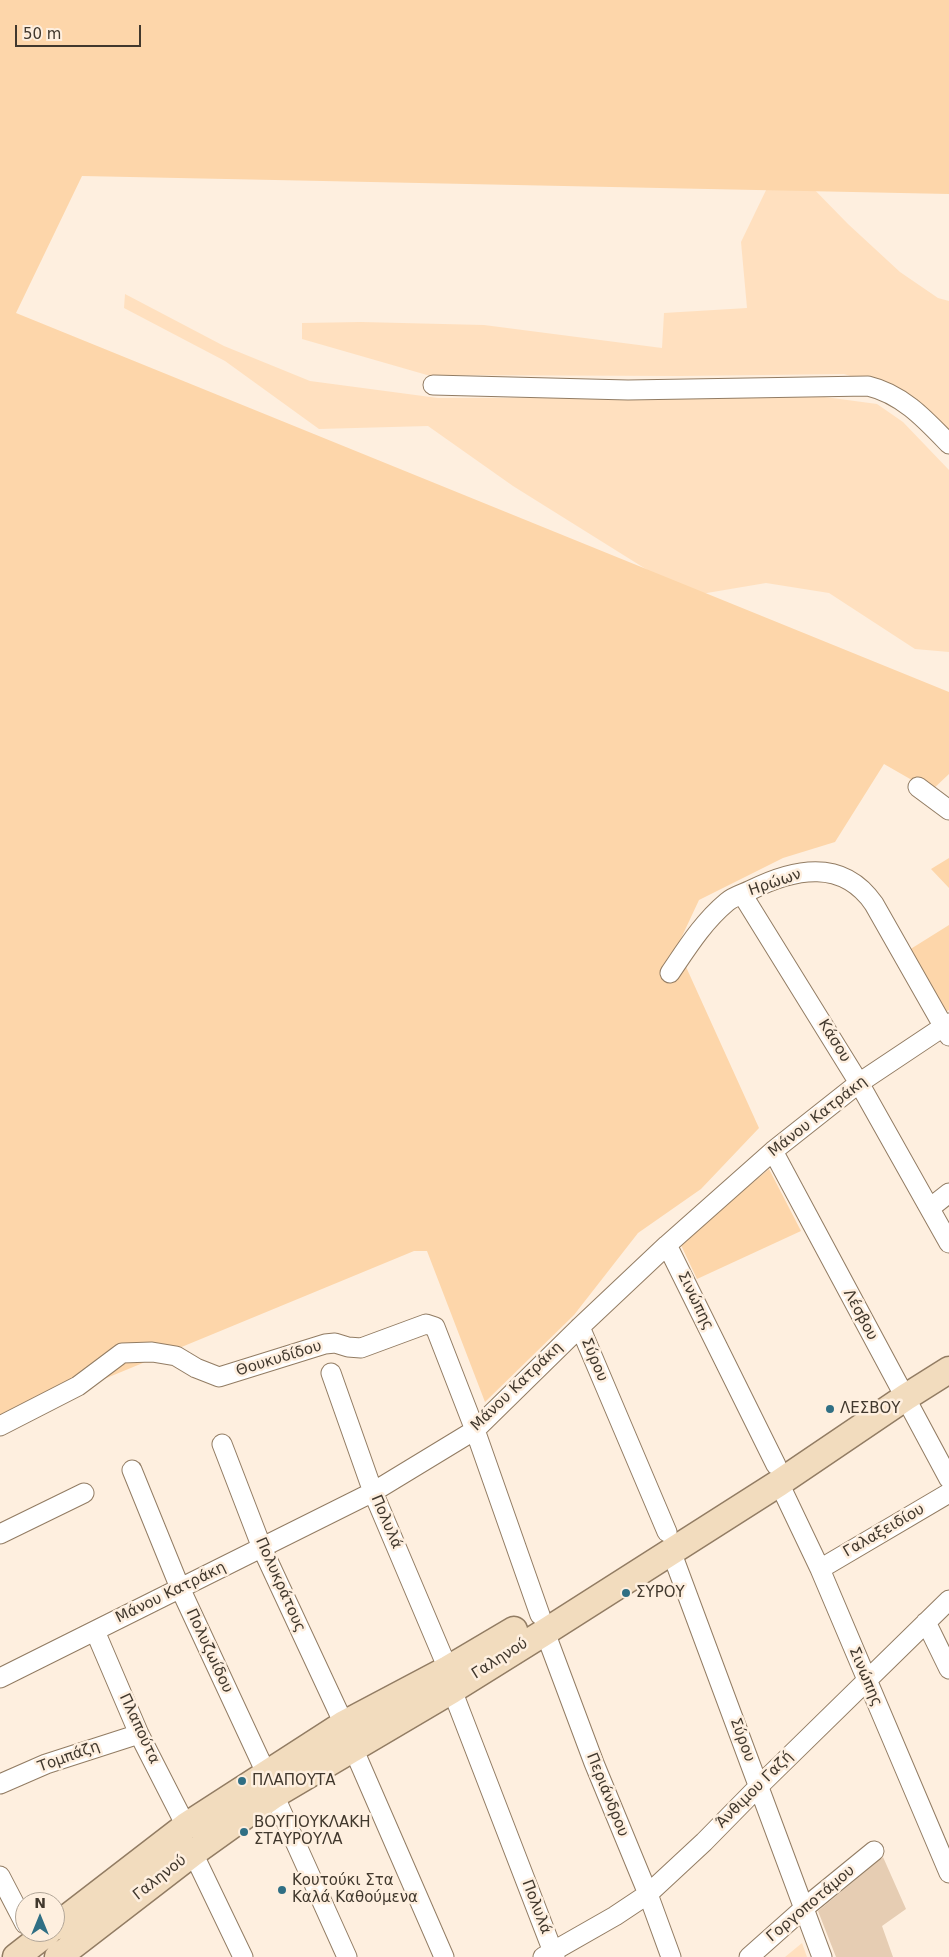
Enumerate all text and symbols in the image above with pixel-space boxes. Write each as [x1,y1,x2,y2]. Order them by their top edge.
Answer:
scale bar [18,15,144,47]
text: 50 m [23,25,61,43]
street label: Ηρώων [746,866,804,900]
street label: Κάσου [814,1016,854,1066]
street label: Μάνου Κατράκη [765,1073,871,1161]
street label: Σινώπης [673,1269,717,1333]
street label: Λέσβου [839,1286,881,1344]
street label: Σύρου [577,1336,611,1384]
street label: Θουκυδίδου [234,1337,324,1381]
street label: Μάνου Κατράκη [467,1339,567,1435]
place label: ΛΕΣΒΟΥ [840,1400,900,1418]
marker: ΛΕΣΒΟΥ [824,1403,836,1415]
street label: Πολυλά [367,1492,405,1552]
street label: Γαλαξειδίου [840,1501,928,1561]
street label: Πολυκράτους [251,1535,309,1635]
street label: Μάνου Κατράκη [113,1559,229,1627]
place label: ΣΥΡΟΥ [636,1584,685,1602]
marker: ΣΥΡΟΥ [620,1587,632,1599]
street label: Πολυζωίδου [182,1606,236,1696]
street label: Γαληνού [469,1635,531,1683]
street label: Σινώπης [844,1645,886,1709]
street label: Πλαπούτα [115,1691,163,1767]
street label: Σύρου [726,1716,758,1764]
street label: Τομπάζη [36,1738,102,1776]
street label: Άνθιμου Γαζή [713,1748,797,1832]
street label: Περιάνδρου [582,1750,632,1840]
place label: ΠΛΑΠΟΥΤΑ [252,1772,335,1790]
marker: ΠΛΑΠΟΥΤΑ [236,1775,248,1787]
place label: ΒΟΥΓΙΟΥΚΛΑΚΗ ΣΤΑΥΡΟΥΛΑ [254,1814,370,1849]
marker: ΒΟΥΓΙΟΥΚΛΑΚΗ ΣΤΑΥΡΟΥΛΑ [238,1826,250,1838]
street label: Γαληνού [130,1852,190,1904]
street label: Γοργοποτάμου [763,1862,859,1946]
place label: Κουτούκι Στα Καλά Καθούμενα [292,1872,418,1907]
street label: Πολυλά [517,1877,555,1937]
marker: Κουτούκι Στα Καλά Καθούμενα [276,1884,288,1896]
north arrow [15,1892,65,1942]
text: N [34,1895,46,1911]

